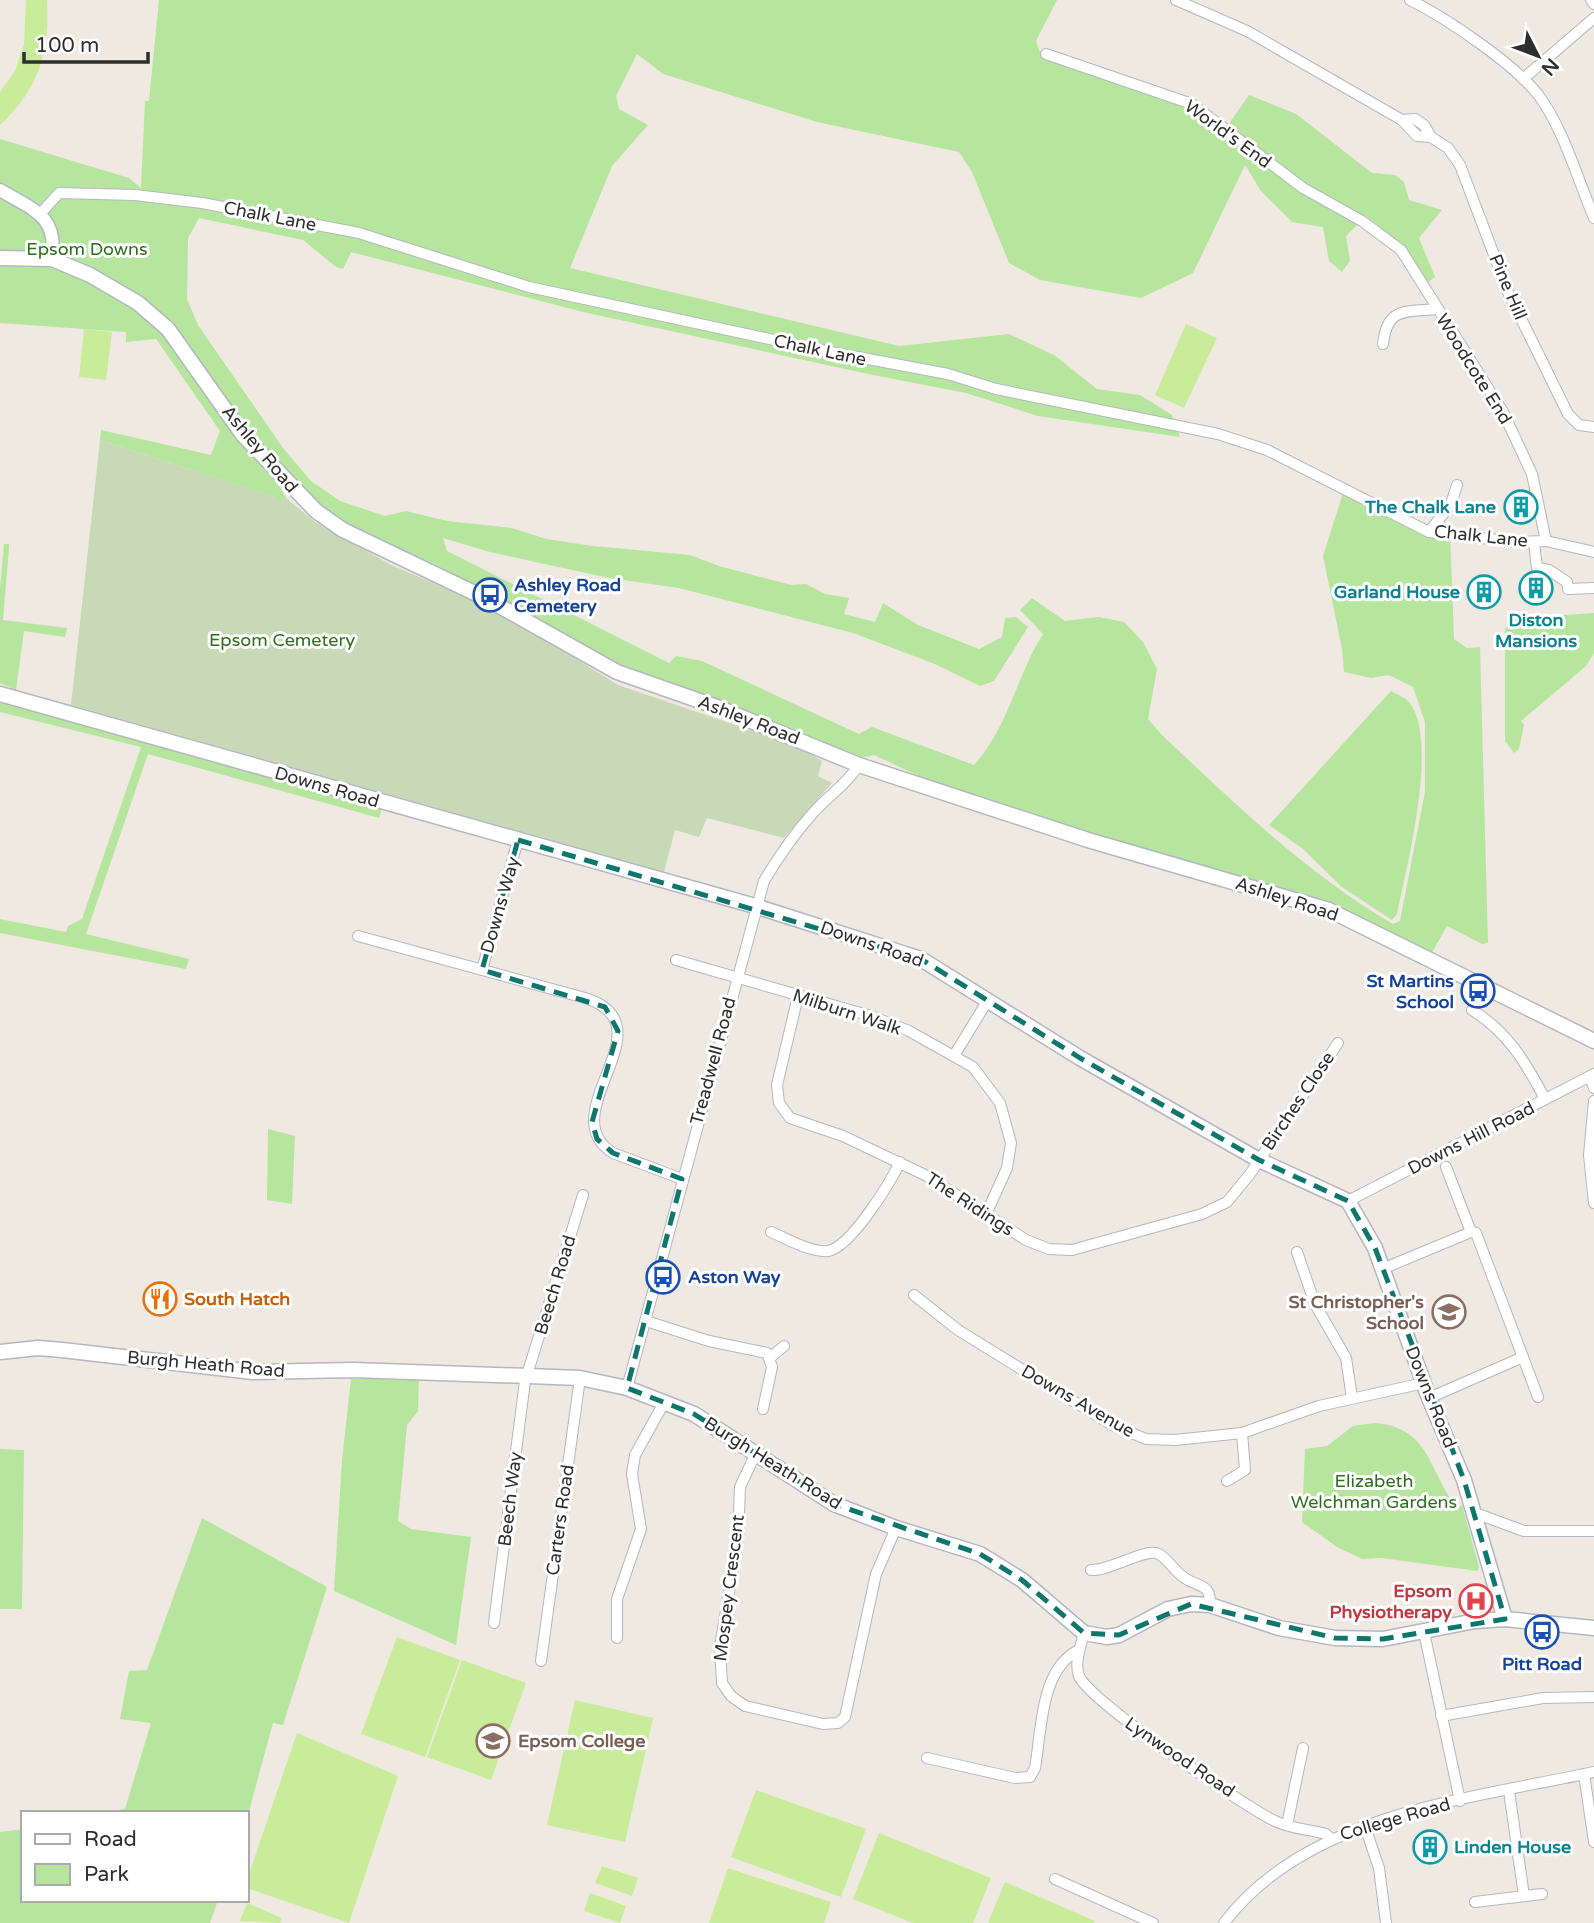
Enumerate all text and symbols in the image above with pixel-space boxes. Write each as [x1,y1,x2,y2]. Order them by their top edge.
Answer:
scale bar [24,21,149,65]
north arrow [1503,21,1573,91]
text: 100 m [35,33,99,58]
text: N [1537,54,1563,80]
street label: World's End [1180,95,1276,173]
street label: Chalk Lane [222,196,318,236]
park label: Epsom Downs [26,238,148,260]
street label: Pine Hill [1484,251,1532,323]
street label: Woodcote End [1431,310,1517,428]
street label: Chalk Lane [772,329,868,371]
street label: Ashley Road [217,401,303,497]
building icon: The Chalk Lane [1502,488,1540,526]
place label: The Chalk Lane [1364,496,1496,518]
street label: Chalk Lane [1433,520,1529,552]
building icon: Diston Mansions [1517,569,1555,607]
building icon: Garland House [1465,573,1503,611]
place label: Ashley Road Cemetery [514,574,621,617]
bus stop icon: Ashley Road Cemetery [471,576,509,614]
place label: Garland House [1334,581,1460,603]
place label: Diston Mansions [1495,609,1577,652]
park label: Epsom Cemetery [209,629,355,651]
street label: Ashley Road [695,691,803,749]
street label: Downs Road [272,762,382,812]
street label: Downs Way [476,854,524,956]
street label: Ashley Road [1233,872,1341,926]
street label: Downs Road [817,916,927,972]
place label: St Martins School [1366,970,1454,1013]
bus stop icon: St Martins School [1459,972,1497,1010]
street label: Milburn Walk [790,984,904,1040]
street label: Treadwell Road [685,995,741,1127]
street label: Birches Close [1257,1047,1339,1155]
street label: Downs Hill Road [1404,1097,1538,1179]
street label: The Ridings [922,1167,1018,1241]
street label: Beech Road [529,1232,581,1338]
bus stop icon: Aston Way [644,1258,682,1296]
place label: Aston Way [688,1266,781,1288]
restaurant icon: South Hatch [141,1280,179,1318]
place label: South Hatch [184,1288,290,1310]
place label: St Christopher's School [1289,1291,1424,1334]
school or university icon: St Christopher's School [1430,1293,1468,1331]
street label: Downs Road [1401,1343,1461,1451]
street label: Burgh Heath Road [126,1346,286,1382]
street label: Downs Avenue [1018,1360,1138,1442]
street label: Burgh Heath Road [700,1412,846,1514]
street label: Beech Way [493,1450,527,1548]
street label: Carters Road [541,1463,579,1577]
park label: Elizabeth Welchman Gardens [1291,1470,1457,1513]
street label: Mospey Crescent [709,1513,749,1663]
place label: Epsom Physiotherapy [1330,1580,1452,1623]
hospital icon: Epsom Physiotherapy [1457,1582,1495,1620]
bus stop icon: Pitt Road [1523,1613,1561,1651]
place label: Pitt Road [1502,1653,1582,1675]
street label: Lynwood Road [1121,1712,1239,1802]
school or university icon: Epsom College [474,1722,512,1760]
place label: Epsom College [518,1730,645,1752]
street label: College Road [1337,1793,1453,1845]
legend [21,1811,248,1902]
text: Road [84,1827,137,1852]
building icon: Linden House [1411,1828,1449,1866]
place label: Linden House [1454,1836,1571,1858]
text: Park [84,1862,129,1887]

